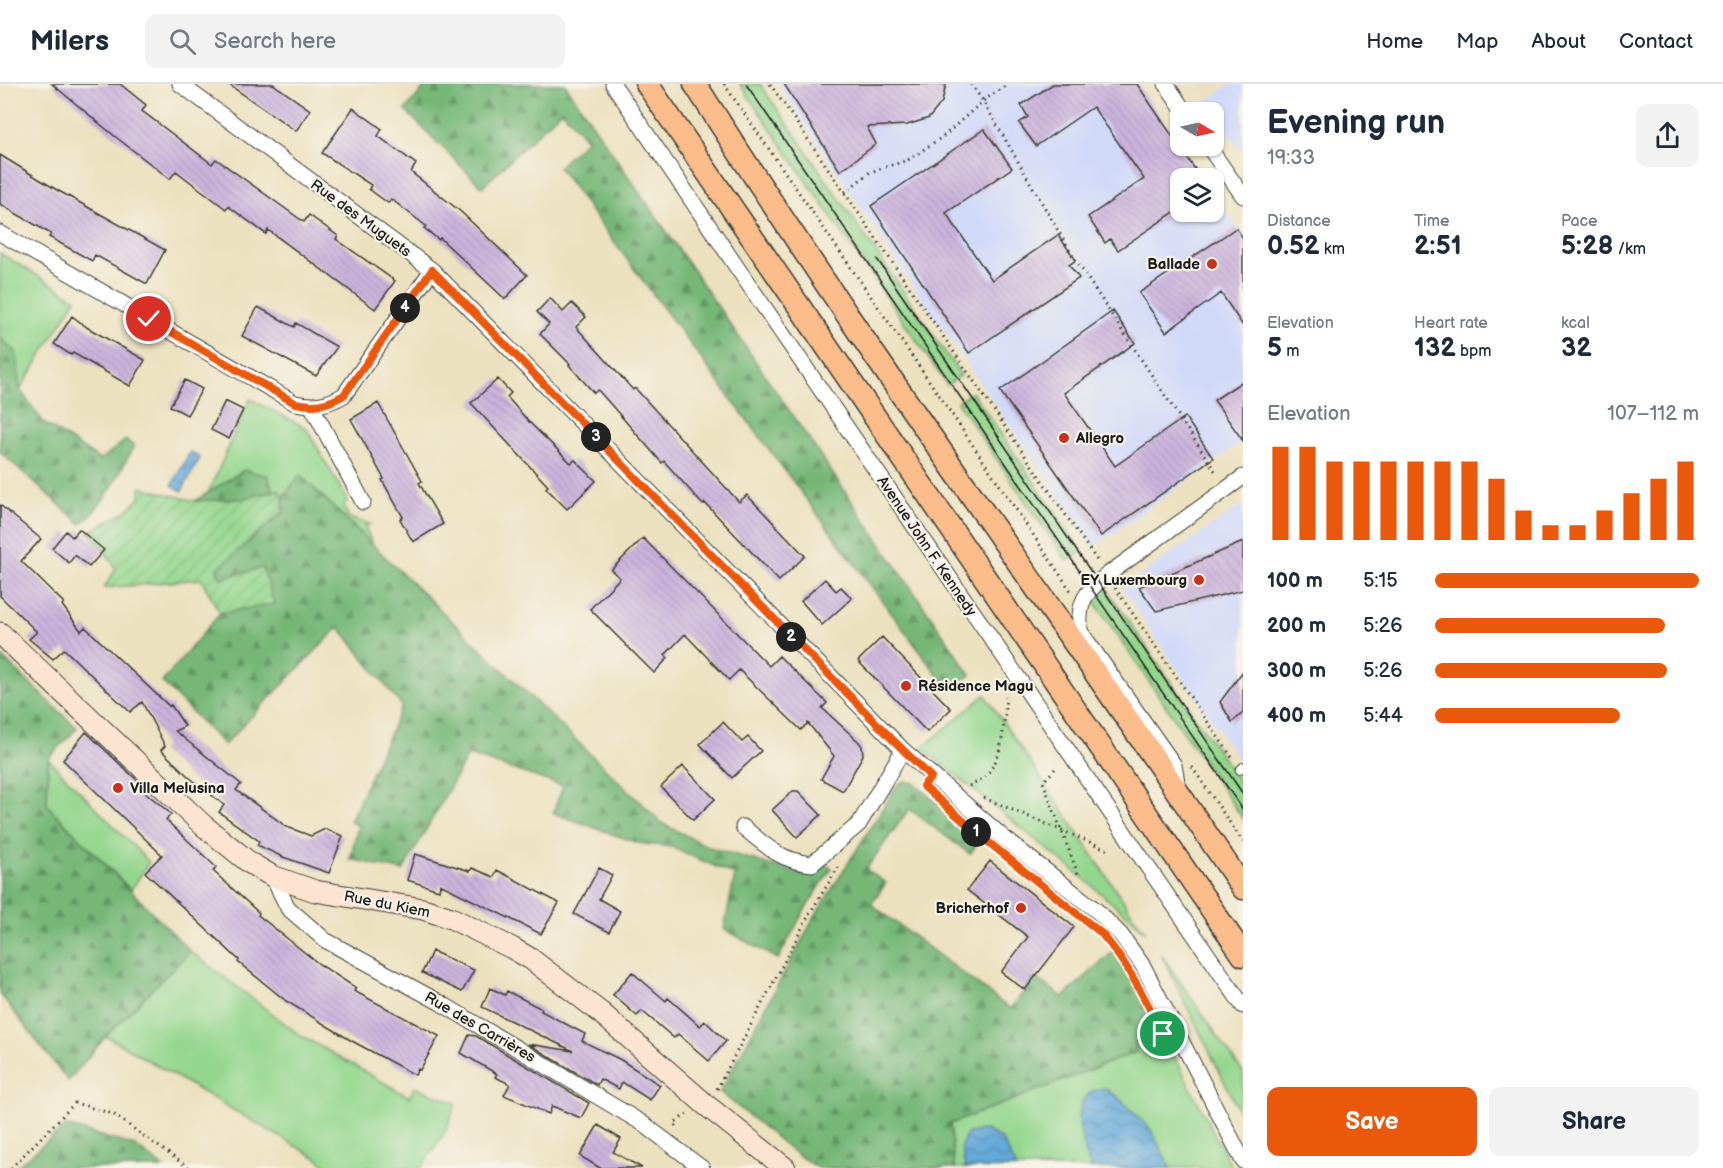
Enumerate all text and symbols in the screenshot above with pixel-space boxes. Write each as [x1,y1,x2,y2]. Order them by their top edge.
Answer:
search box [145,14,565,68]
text: Milers [30,25,109,58]
icon: search [166,25,199,58]
text: Search here [214,28,336,55]
text: Home [1366,29,1423,54]
text: Map [1456,29,1498,54]
text: About [1531,29,1586,54]
text: Contact [1619,29,1693,54]
north arrow [1170,102,1224,156]
map controls [1170,102,1224,222]
text: Evening run [1267,103,1445,143]
button: share [1636,104,1699,167]
text: 19:33 [1267,146,1315,170]
button: layers [1170,168,1224,222]
street label: Rue des Muguets [307,175,415,262]
text: Distance [1267,212,1331,231]
text: Time [1414,212,1449,231]
text: Pace [1561,212,1597,231]
text: 0.52 [1267,231,1320,262]
text: 2:51 [1414,231,1462,262]
text: 5:28 [1561,231,1613,262]
text: km [1320,240,1345,259]
text: /km [1613,240,1646,259]
place label: Ballade [1147,255,1200,274]
marker: Ballade [1205,257,1219,271]
pin [123,293,174,344]
pin: 4 [390,293,420,323]
text: 4 [400,298,410,317]
icon: check [132,302,165,335]
text: Elevation [1267,314,1334,333]
text: Heart rate [1414,314,1488,333]
text: kcal [1561,314,1590,333]
text: 5 [1267,333,1282,364]
text: 132 [1414,333,1456,364]
text: 32 [1561,333,1592,364]
text: m [1282,342,1300,361]
text: bpm [1456,342,1492,361]
text: Elevation [1267,402,1350,426]
text: 107–112 m [1607,402,1699,426]
pin: 3 [581,422,611,452]
text: 3 [591,427,601,446]
place label: Allegro [1075,429,1124,448]
marker: Allegro [1057,431,1071,445]
street label: Avenue John F. Kennedy [873,473,981,620]
text: 100 m [1267,569,1323,593]
text: 5:15 [1363,569,1398,593]
place label: EY Luxembourg [1080,571,1187,590]
marker: EY Luxembourg [1192,573,1206,587]
text: 200 m [1267,614,1326,638]
text: 5:26 [1363,614,1403,638]
pin: 2 [776,622,806,652]
text: 2 [786,627,796,646]
text: 300 m [1267,659,1326,683]
text: 5:26 [1363,659,1403,683]
place label: Résidence Magu [918,677,1033,696]
marker: Résidence Magu [899,679,913,693]
text: 400 m [1267,704,1326,728]
text: 5:44 [1363,704,1403,728]
place label: Villa Melusina [130,779,225,798]
marker: Villa Melusina [111,781,125,795]
pin: 1 [961,817,991,847]
text: 1 [973,822,979,841]
street label: Rue du Kiem [342,887,432,922]
place label: Bricherhof [936,899,1009,918]
marker: Bricherhof [1014,901,1028,915]
street label: Rue des Carrières [421,988,539,1067]
pin [1137,1008,1188,1059]
icon: arrive [1146,1017,1179,1050]
button: Save [1267,1087,1477,1156]
button: Share [1489,1087,1699,1156]

